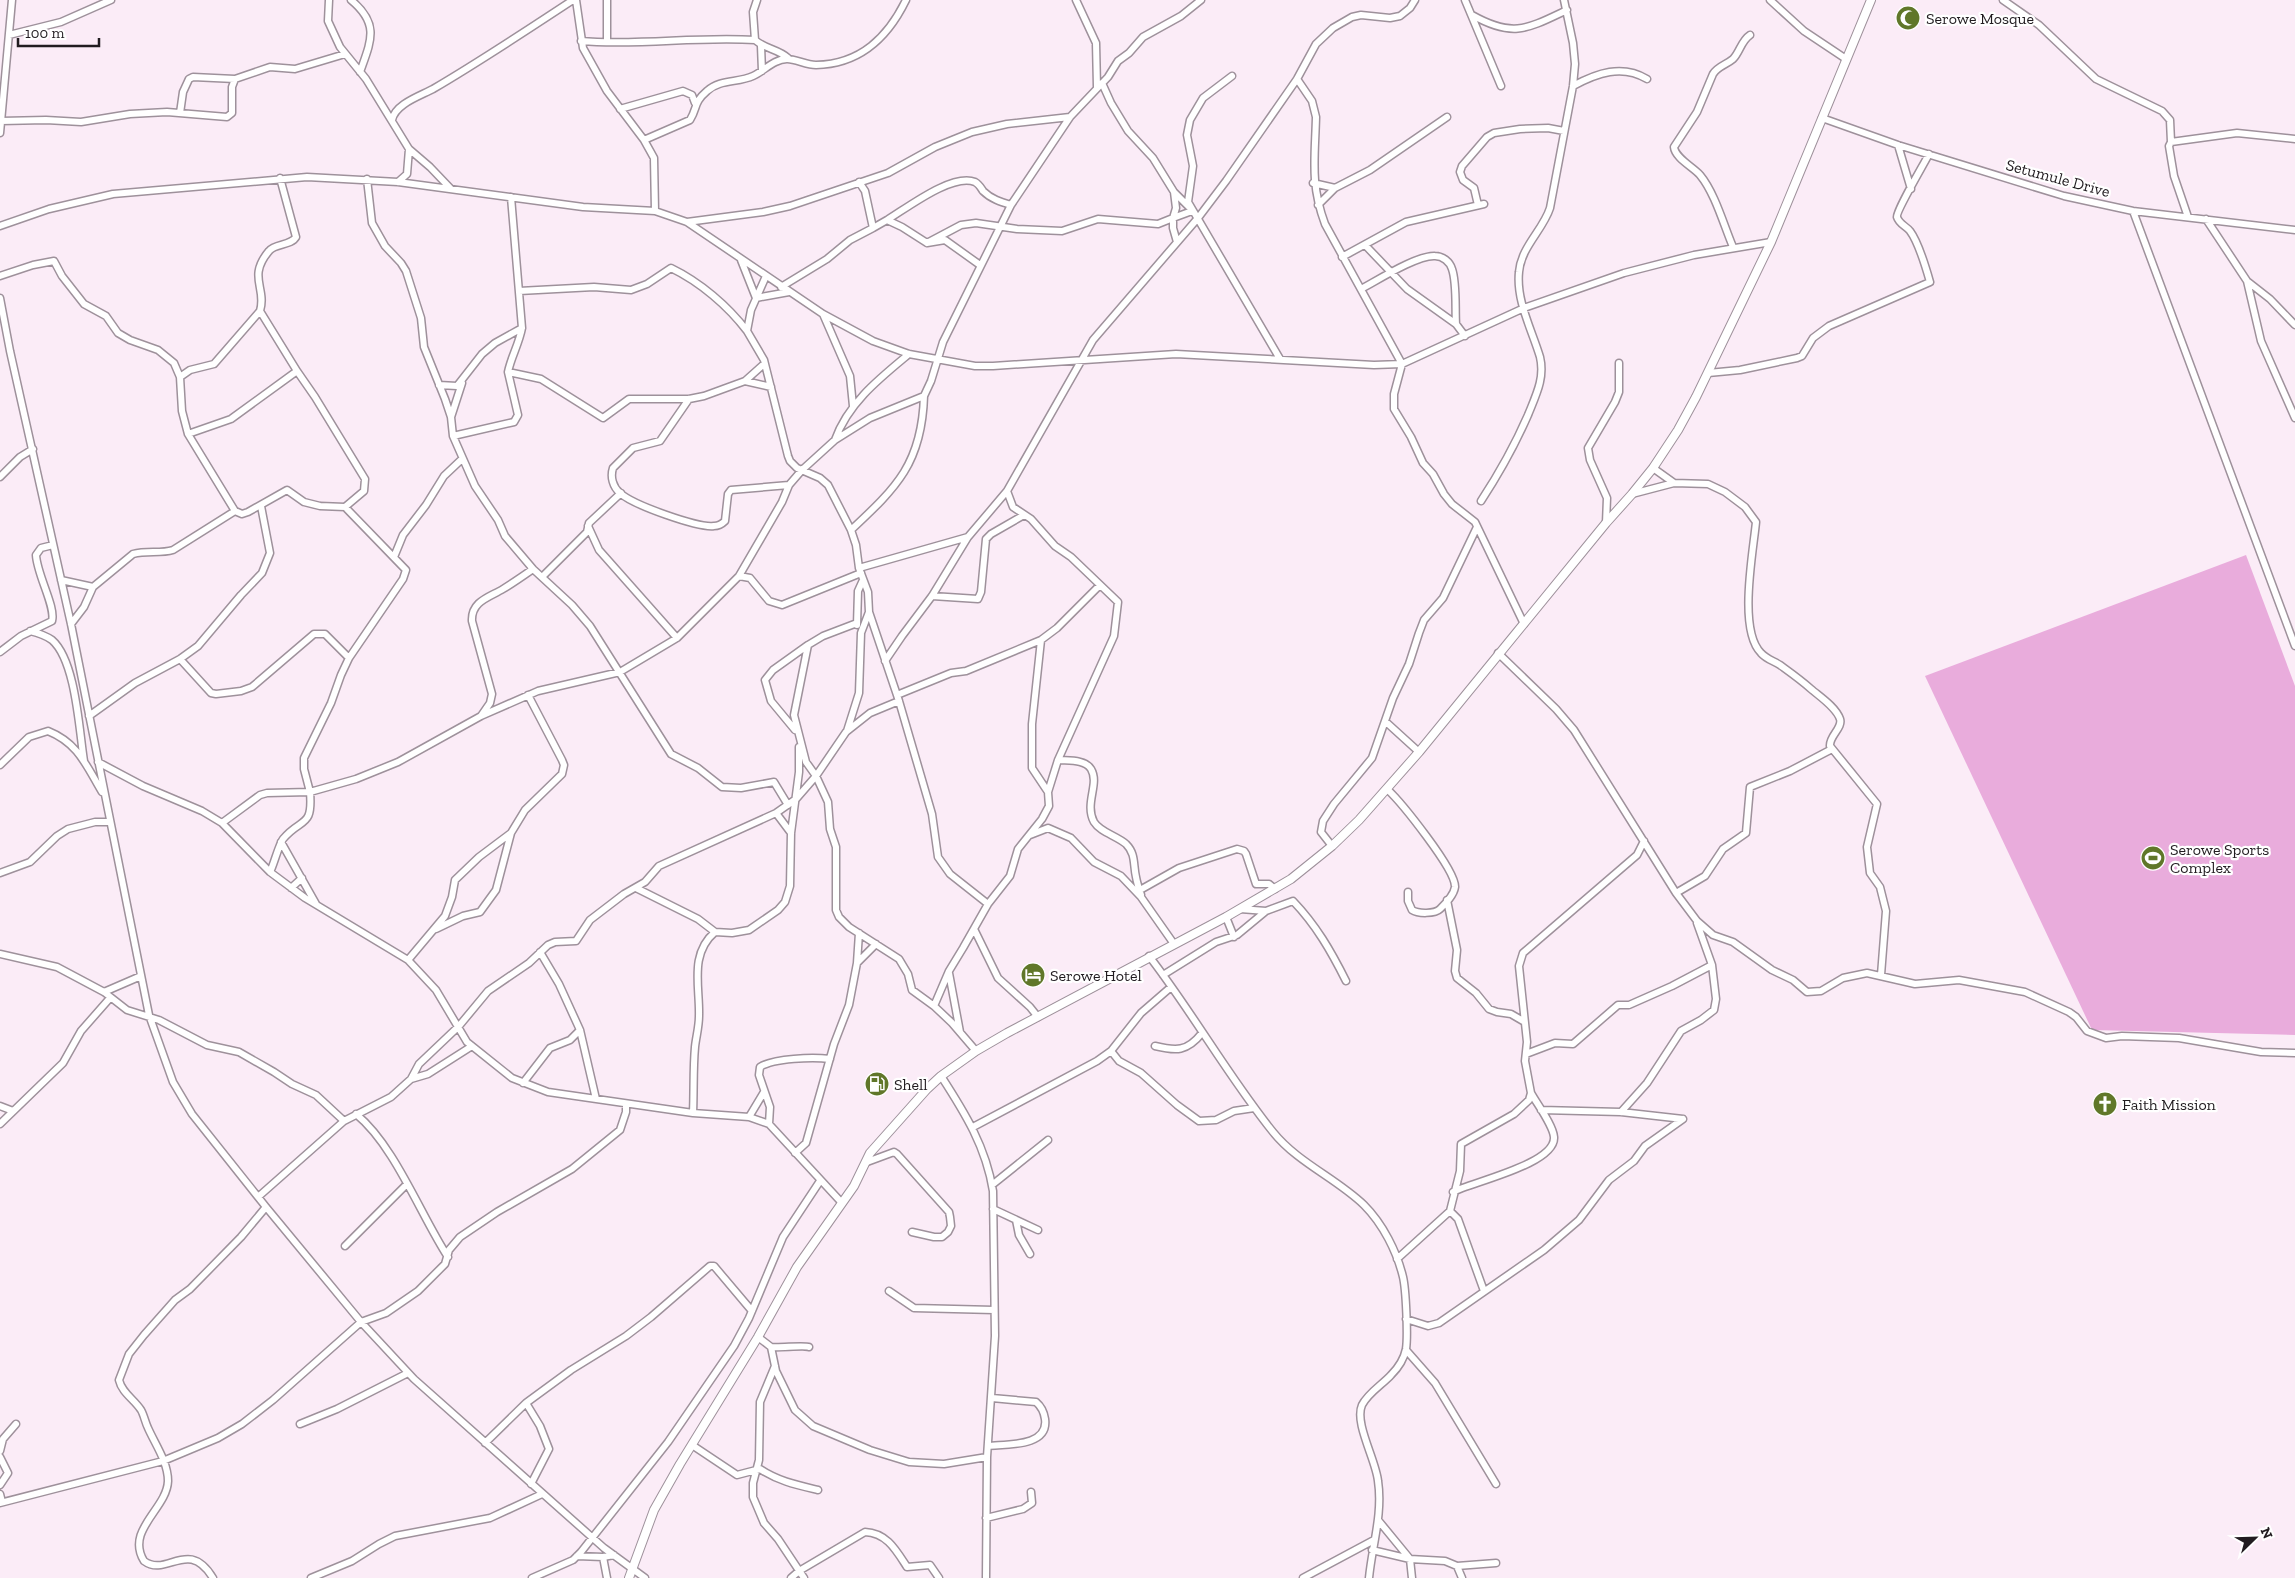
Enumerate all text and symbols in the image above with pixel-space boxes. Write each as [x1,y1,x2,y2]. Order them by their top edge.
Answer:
mosque icon: Serowe Mosque [1895,5,1921,31]
place label: Serowe Mosque [1926,9,2034,28]
scale bar [18,15,99,47]
text: 100 m [25,24,64,42]
street label: Setumule Drive [2004,155,2112,201]
place label: Serowe Sports Complex [2170,840,2269,877]
sports icon: Serowe Sports Complex [2140,845,2166,871]
hotel icon: Serowe Hotel [1020,962,1046,988]
place label: Serowe Hotel [1050,966,1142,985]
fuel station icon: Shell [864,1071,890,1097]
place label: Shell [894,1075,928,1094]
church icon: Faith Mission [2092,1091,2118,1117]
place label: Faith Mission [2122,1095,2217,1114]
north arrow [2230,1513,2280,1563]
text: N [2257,1525,2277,1542]

